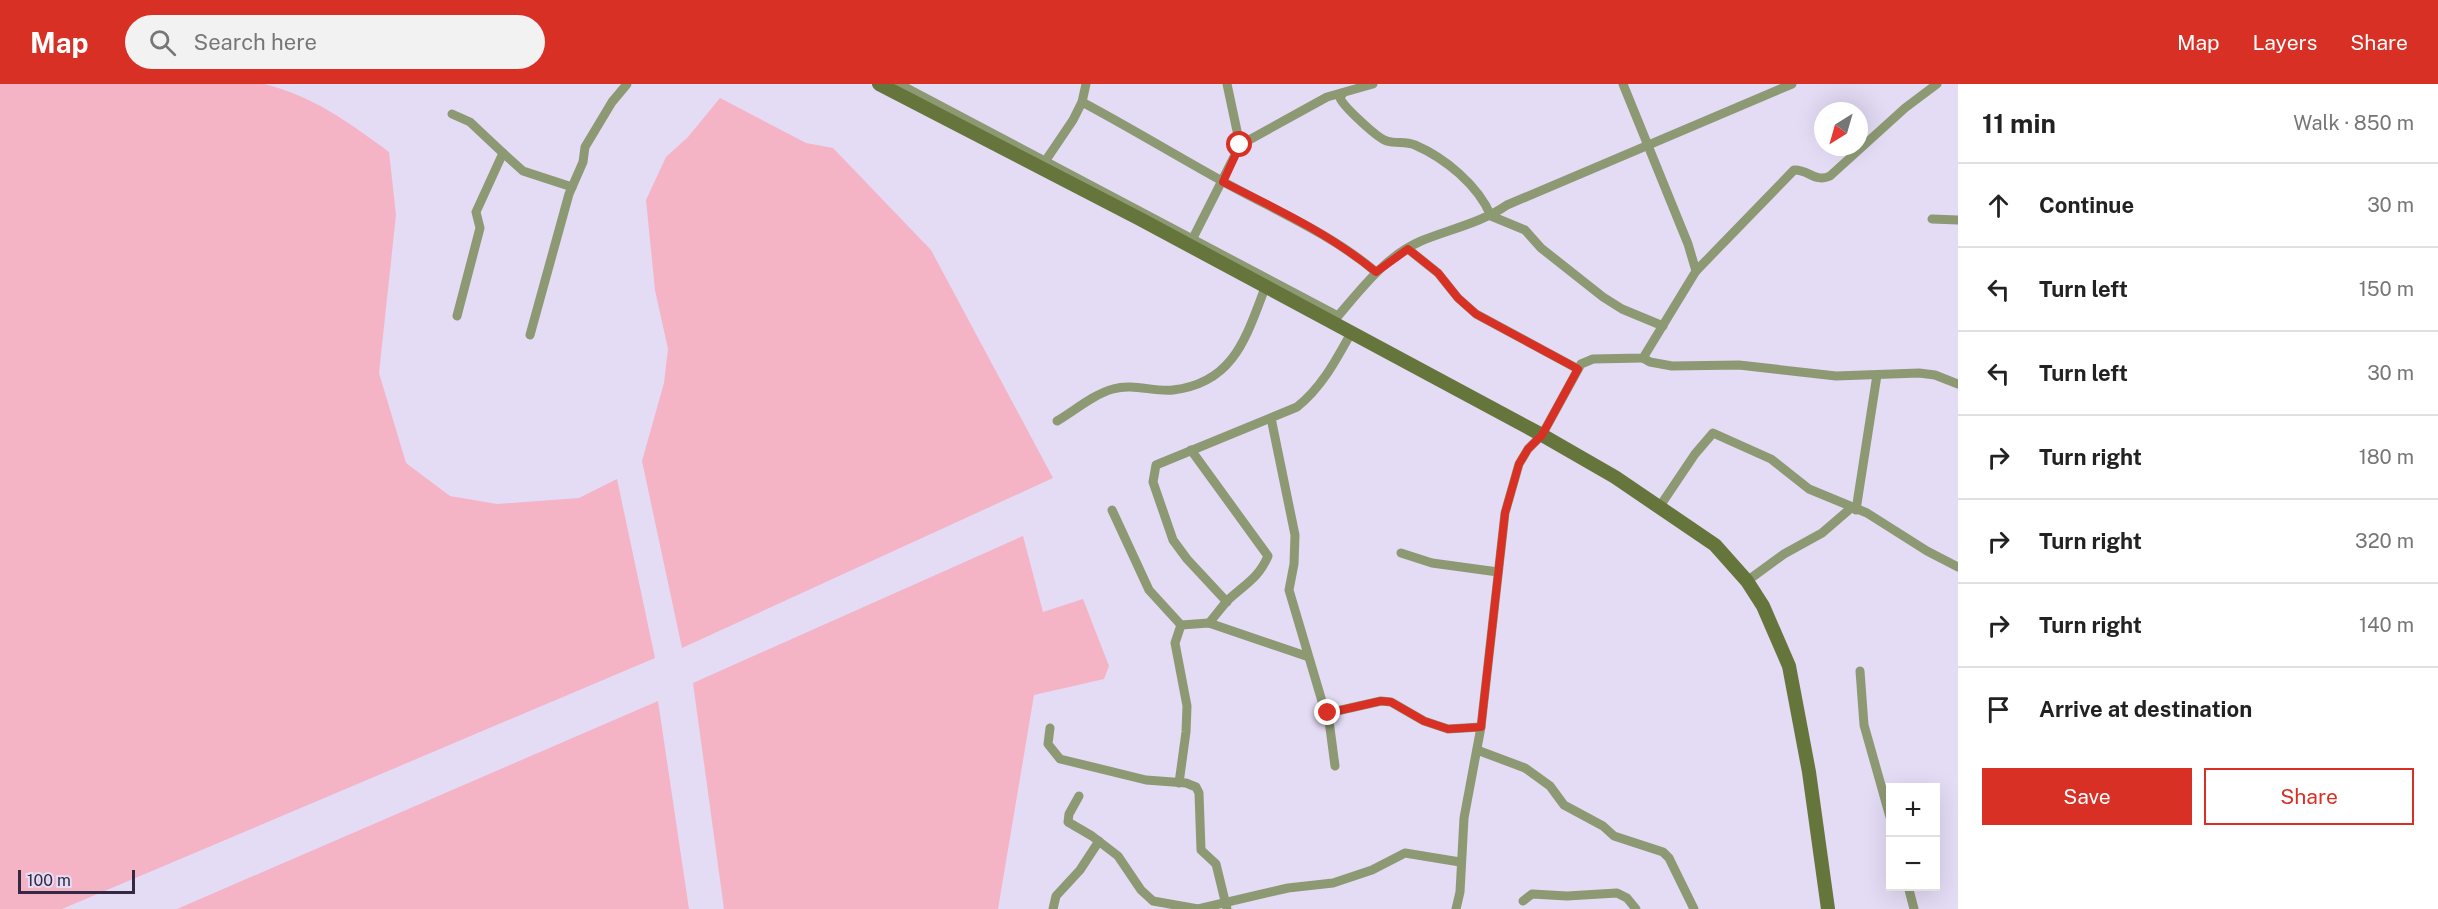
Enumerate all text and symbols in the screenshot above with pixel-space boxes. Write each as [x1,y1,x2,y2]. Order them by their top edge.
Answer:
search box [125,15,545,69]
text: Map [30,26,89,59]
icon: search [146,26,179,59]
text: Search here [194,29,317,55]
text: Map [2177,30,2220,55]
text: Layers [2253,30,2317,55]
text: Share [2350,30,2408,55]
north arrow [1814,102,1868,156]
text: 11 min [1982,108,2056,139]
text: Walk · 850 m [2293,111,2414,135]
route start [1226,131,1252,157]
icon: ahead [1982,189,2015,222]
text: Continue [2039,192,2134,218]
text: 30 m [2367,193,2414,217]
icon: left [1982,273,2015,306]
text: Turn left [2039,276,2128,302]
text: 150 m [2359,277,2414,301]
icon: left [1982,357,2015,390]
text: Turn left [2039,360,2128,386]
text: 30 m [2367,361,2414,385]
icon: right [1982,441,2015,474]
text: Turn right [2039,444,2142,470]
text: 180 m [2359,445,2414,469]
icon: right [1982,525,2015,558]
text: Turn right [2039,528,2142,554]
text: 320 m [2355,529,2414,553]
icon: right [1982,609,2015,642]
text: Turn right [2039,612,2142,638]
text: 140 m [2359,613,2414,637]
icon: arrive [1982,693,2015,726]
text: Arrive at destination [2039,696,2252,722]
route end [1314,699,1340,725]
button: Save [1982,768,2192,825]
button: Share [2204,768,2414,825]
map controls [1886,783,1940,891]
button: + [1886,783,1940,837]
button: − [1886,837,1940,891]
scale bar [18,867,135,894]
text: 100 m [27,871,71,890]

